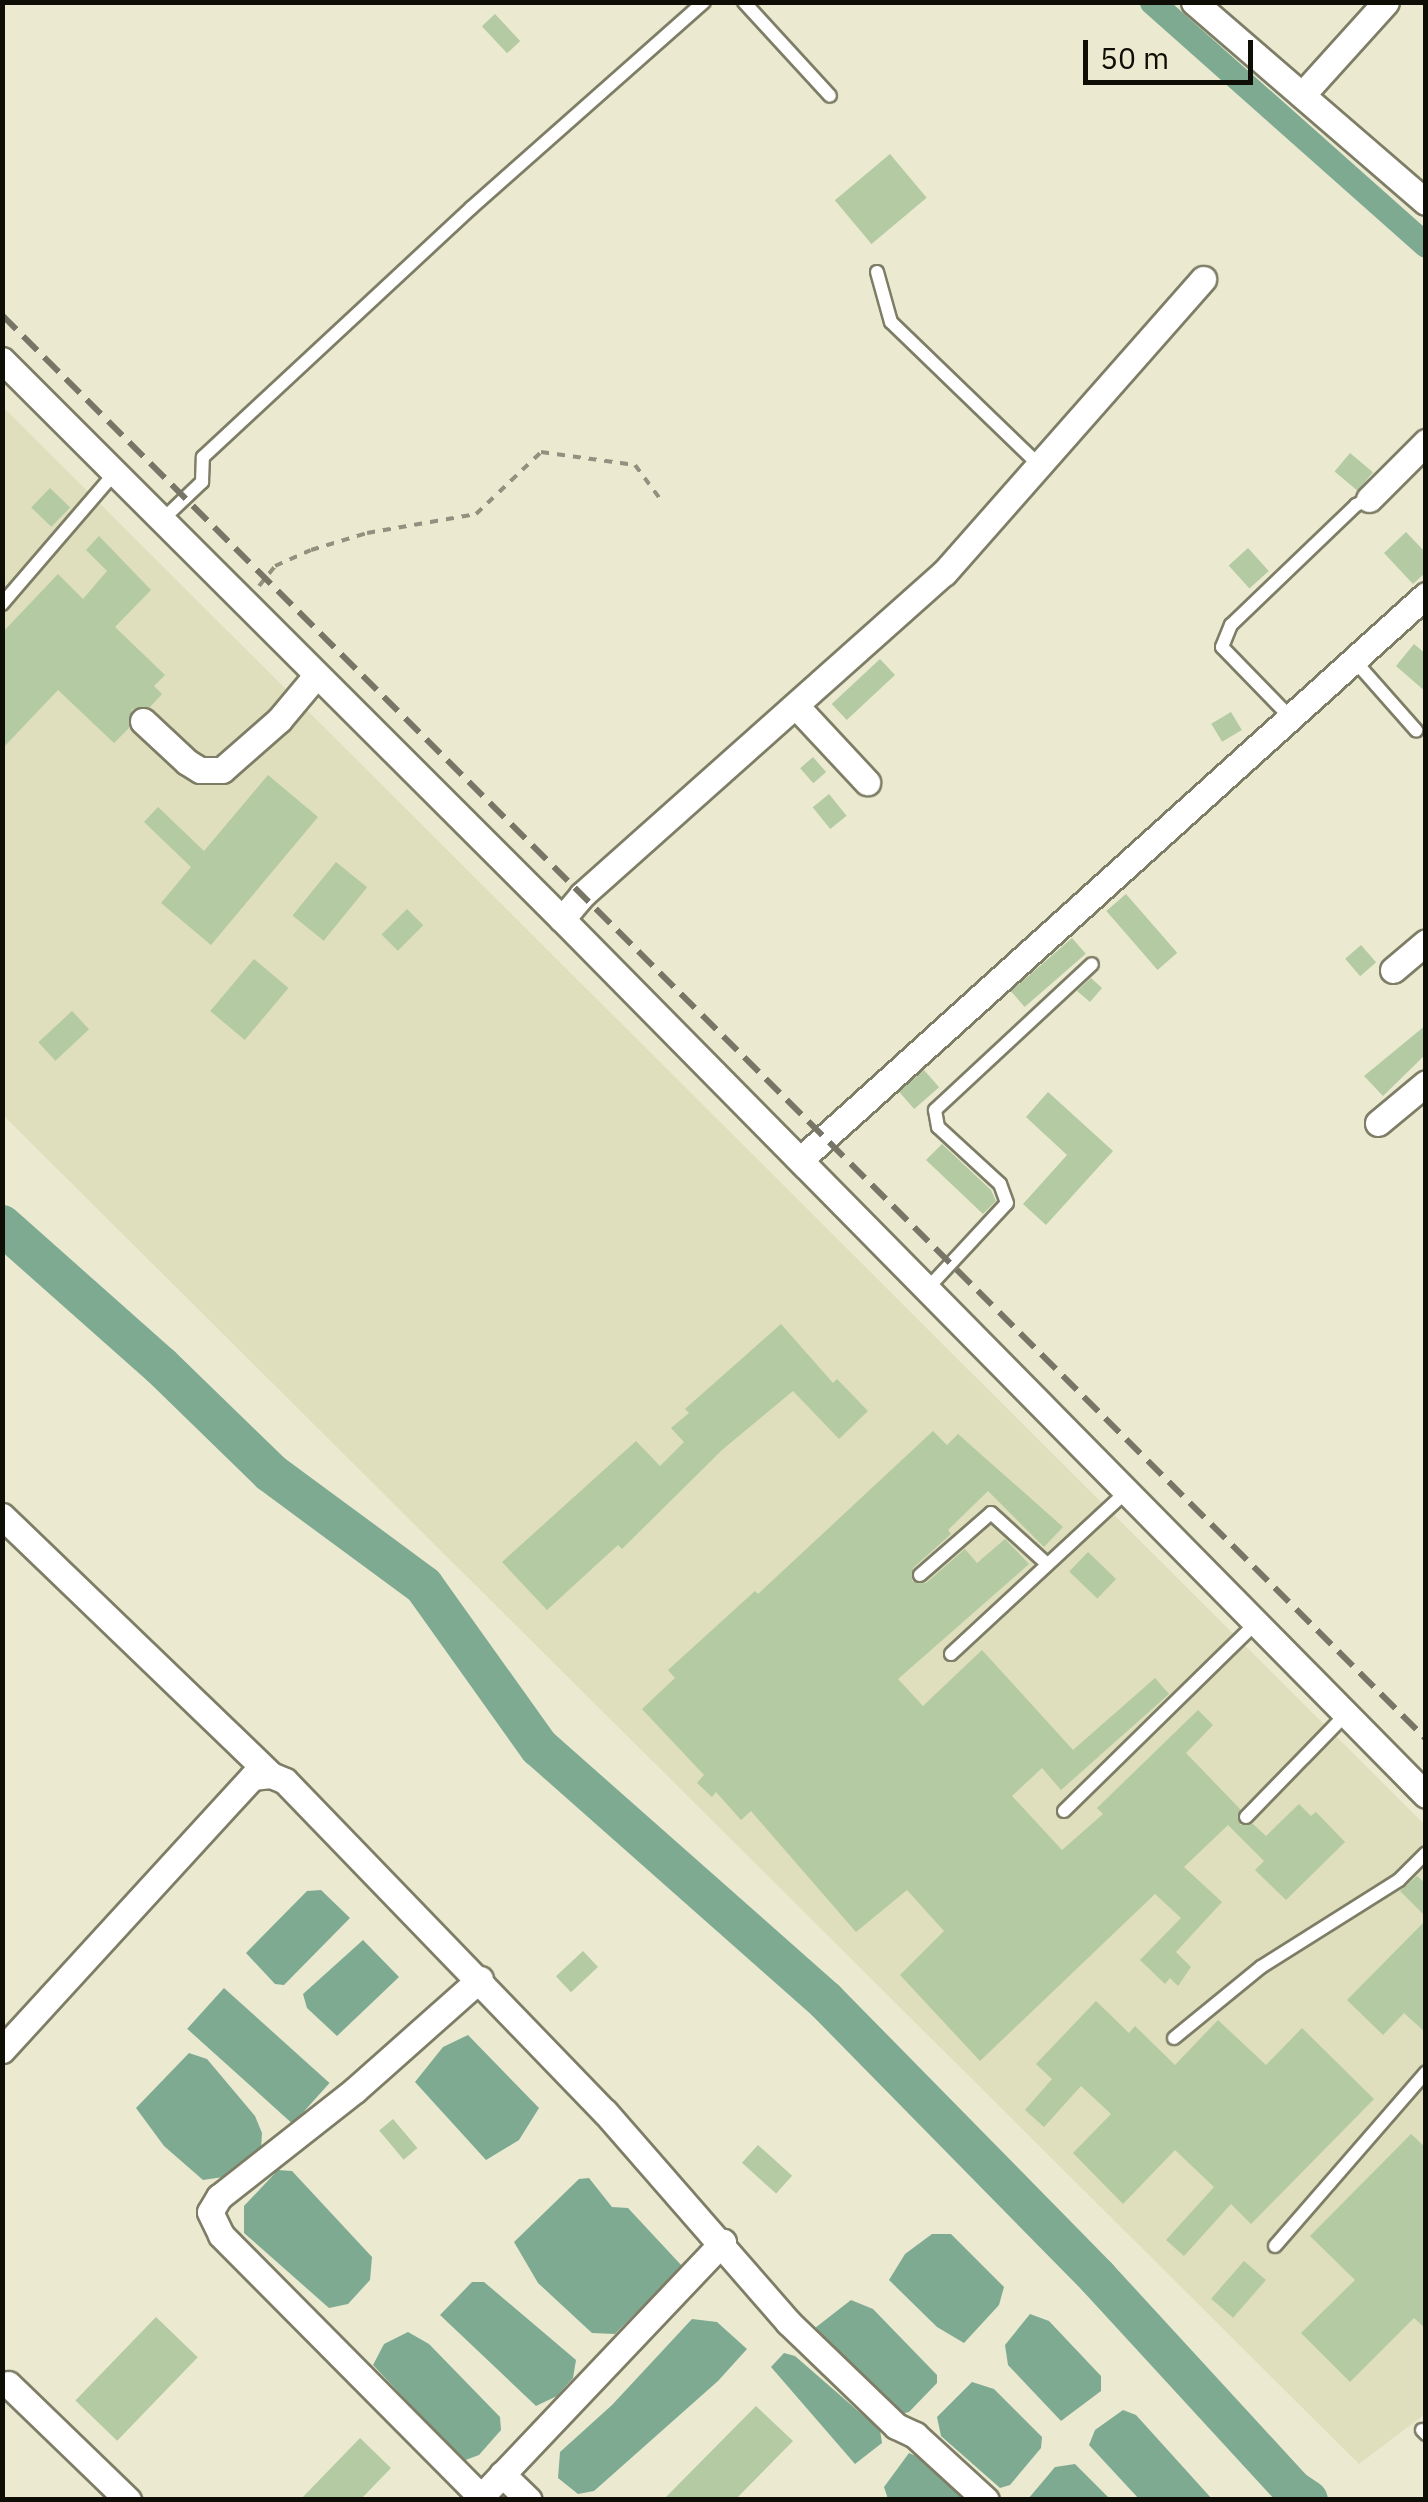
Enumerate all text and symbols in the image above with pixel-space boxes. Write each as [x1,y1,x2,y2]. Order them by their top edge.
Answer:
scale bar [1088,20,1258,82]
text: 50 m [1100,38,1169,77]

